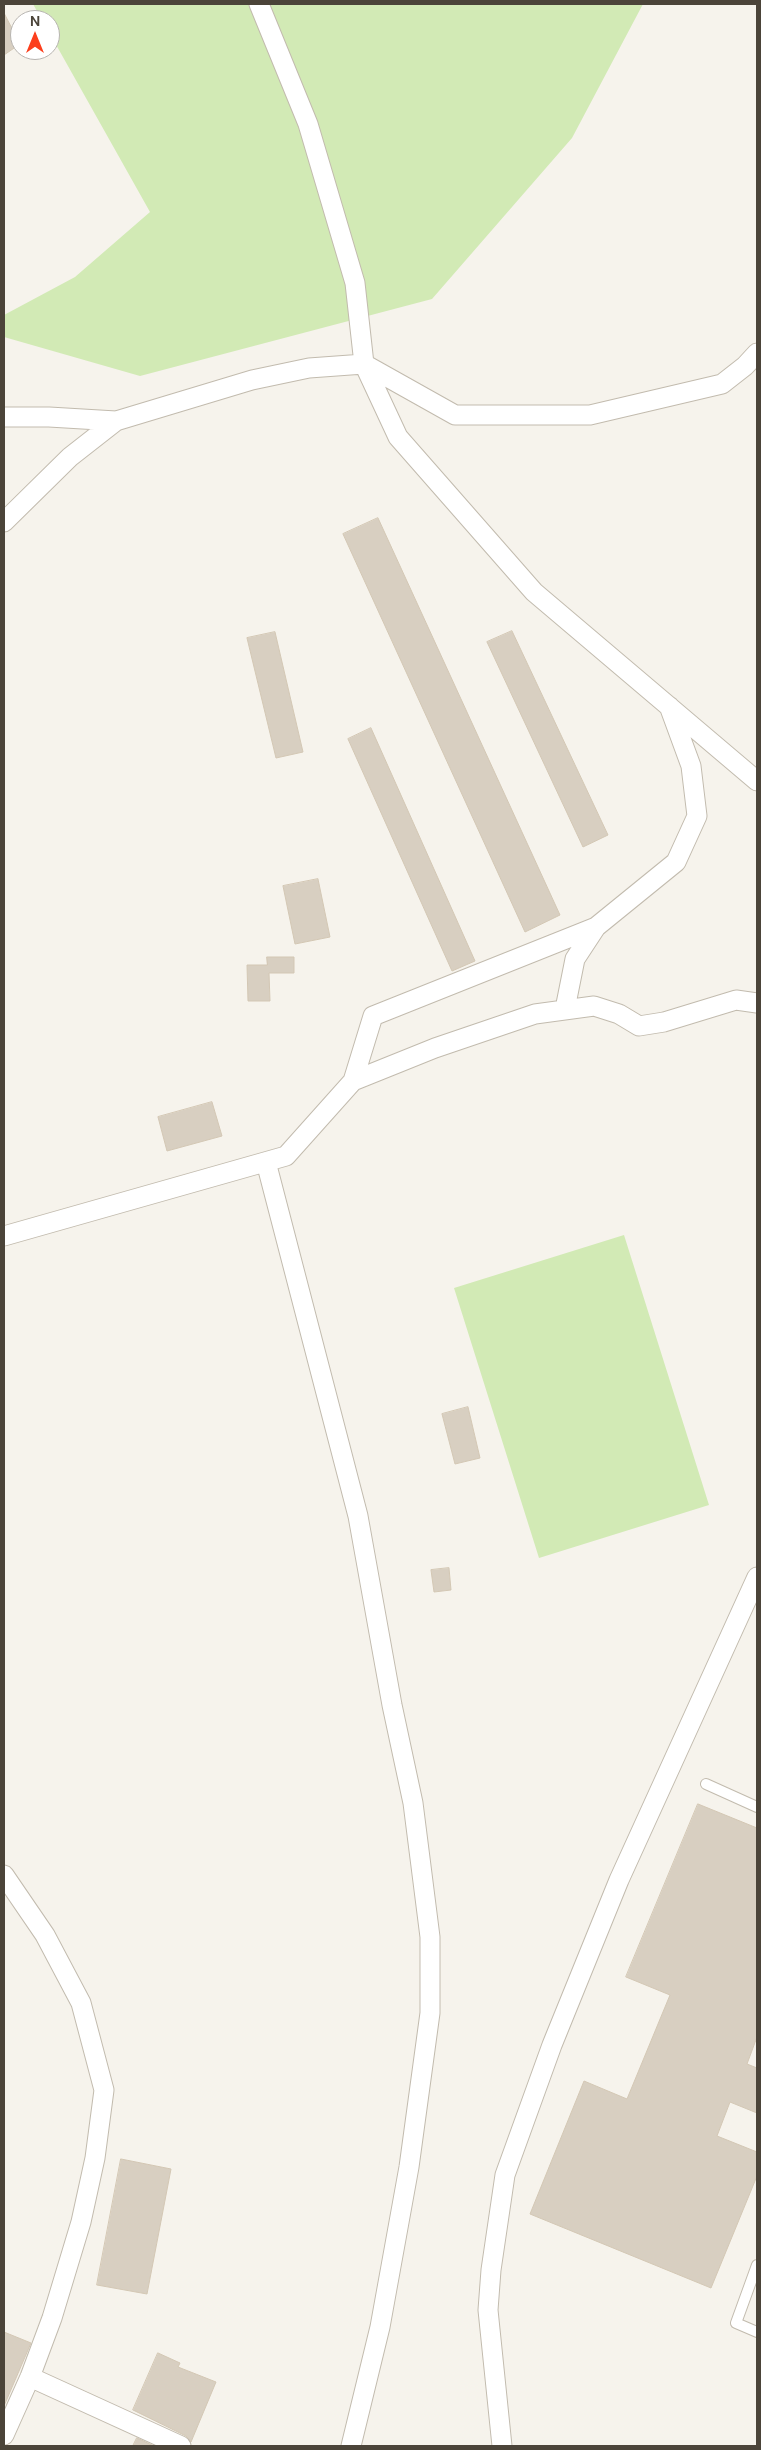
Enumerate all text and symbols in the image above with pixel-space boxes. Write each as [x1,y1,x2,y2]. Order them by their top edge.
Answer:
north arrow [10,10,60,60]
text: N [30,12,40,30]

